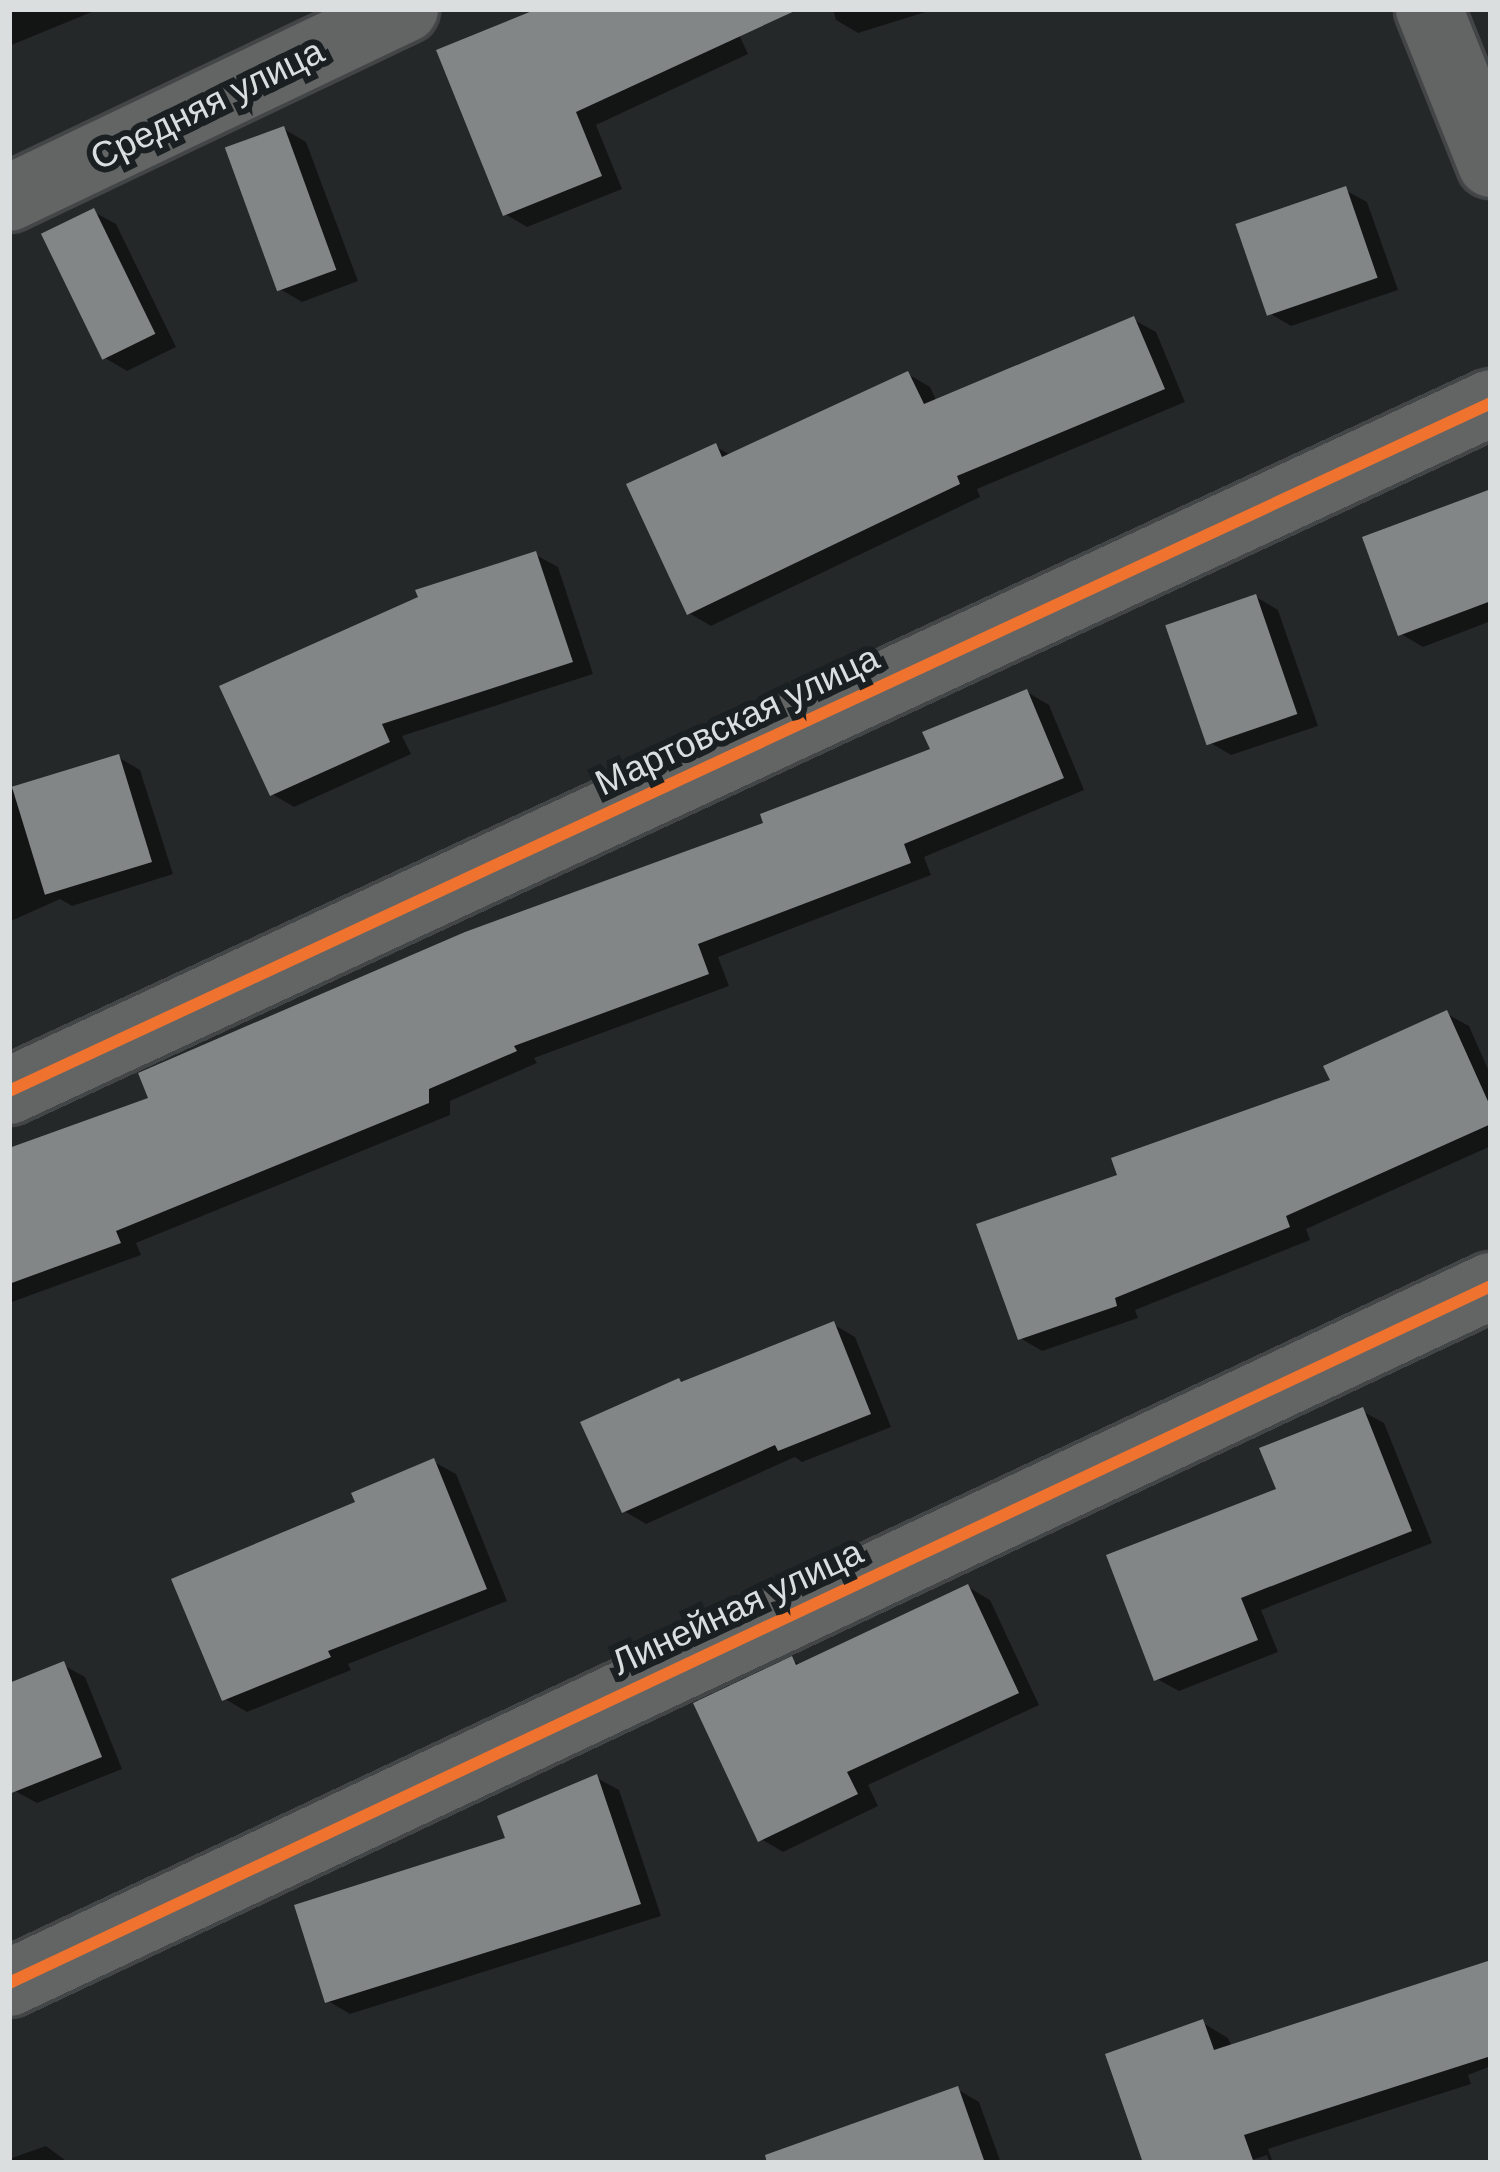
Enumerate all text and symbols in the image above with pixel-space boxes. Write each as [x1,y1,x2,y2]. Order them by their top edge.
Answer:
street label: Средняя улица [83,29,331,179]
street label: Мартовская улица [589,635,885,805]
street label: Линейная улица [605,1530,869,1684]

